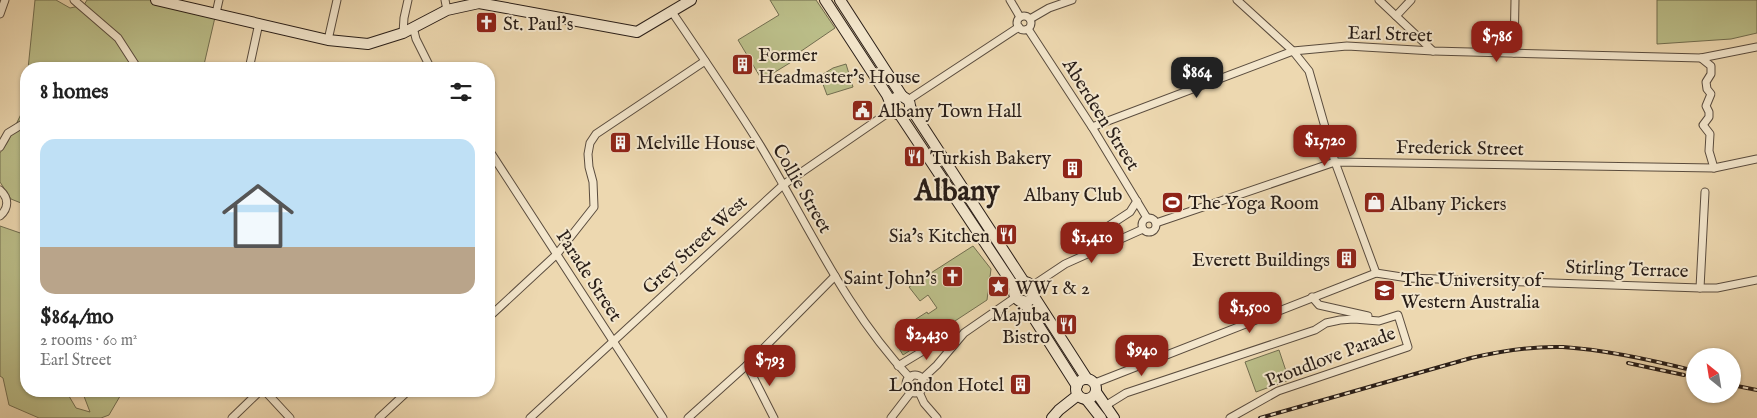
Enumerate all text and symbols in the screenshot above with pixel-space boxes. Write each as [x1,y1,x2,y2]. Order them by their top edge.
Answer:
church icon: St. Paul's [475,11,499,35]
place label: St. Paul's [503,13,573,37]
pin: $786 [1467,20,1527,63]
street label: Earl Street [1347,22,1433,48]
text: $786 [1482,27,1512,47]
place label: Former Headmaster's House [758,44,921,90]
building icon: Former Headmaster's House [730,53,754,77]
street label: Aberdeen Street [1056,54,1145,176]
pin: $864 [1167,56,1227,99]
text: $864 [1182,63,1212,83]
icon: filters [447,78,475,106]
text: 8 homes [40,79,108,106]
public building icon: Albany Town Hall [850,98,874,122]
place label: Albany Town Hall [877,100,1023,124]
pin: $1,720 [1284,124,1366,167]
building icon: Melville House [608,130,632,154]
text: $1,720 [1304,131,1346,151]
place label: Melville House [636,132,756,156]
street label: Frederick Street [1396,136,1525,162]
street label: Collie Street [766,140,837,238]
restaurant icon: Turkish Bakery [902,145,926,169]
place label: Turkish Bakery [930,147,1052,171]
building icon: Albany Club [1061,156,1085,180]
icon: home [213,171,303,261]
district label: Albany [913,174,1000,211]
place label: Albany Club [1023,184,1122,208]
street label: Grey Street West [638,190,753,300]
sports icon: The Yoga Room [1160,190,1184,214]
shop icon: Albany Pickers [1362,191,1386,215]
place label: The Yoga Room [1188,192,1319,216]
place label: Albany Pickers [1389,193,1506,217]
pin: $1,410 [1051,222,1133,264]
restaurant icon: Sia's Kitchen [994,223,1018,247]
place label: Sia's Kitchen [889,225,990,249]
street label: Parade Street [550,226,627,327]
text: $1,410 [1071,228,1113,248]
building icon: Everett Buildings [1334,247,1358,271]
place label: Everett Buildings [1192,249,1330,273]
street label: Stirling Terrace [1565,256,1689,284]
church icon: Saint John’s [941,265,965,289]
place label: Saint John’s [844,267,937,291]
place label: The University of Western Australia [1401,269,1544,315]
place icon: WW1 & 2 [987,275,1011,299]
place label: WW1 & 2 [1015,277,1090,301]
school or university icon: The University of Western Australia [1373,278,1397,302]
pin: $1,500 [1209,292,1291,334]
text: $1,500 [1230,298,1270,318]
text: $864/mo [40,304,114,331]
place label: Majuba Bistro [991,304,1051,350]
restaurant icon: Majuba Bistro [1054,313,1078,337]
pin: $2,430 [886,318,968,361]
street label: Proudlove Parade [1262,322,1399,394]
text: $2,430 [906,325,948,345]
text: 2 rooms · 60 m² [40,331,138,351]
pin: $940 [1112,334,1172,377]
text: $940 [1126,341,1158,361]
pin: $793 [740,344,800,387]
north arrow [1686,348,1741,402]
map controls [1686,348,1741,403]
text: Earl Street [40,351,112,371]
text: $793 [755,351,785,371]
building icon: London Hotel [1008,372,1032,396]
place label: London Hotel [889,374,1005,398]

